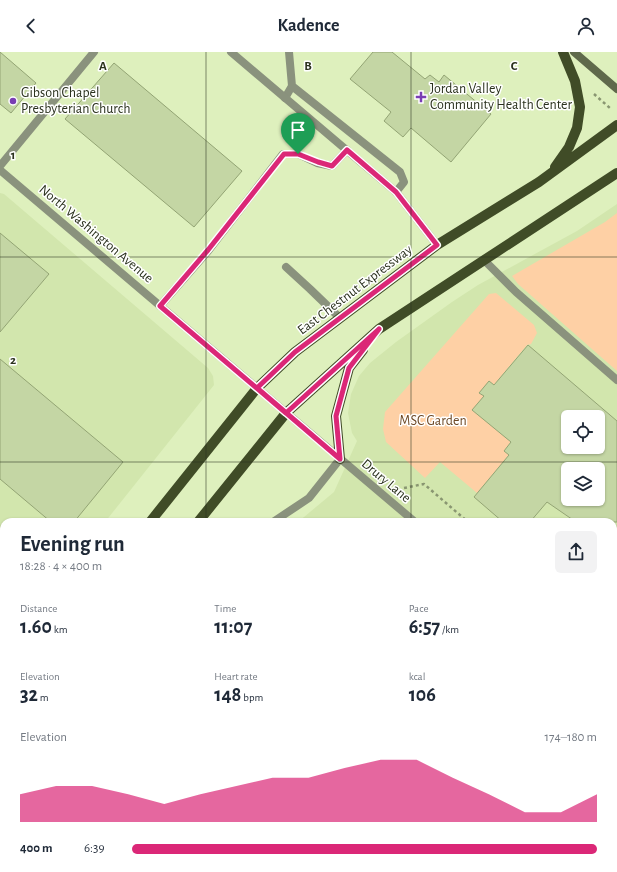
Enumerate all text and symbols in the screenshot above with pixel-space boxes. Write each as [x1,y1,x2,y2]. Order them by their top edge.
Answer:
icon: back [20,15,42,37]
icon: person [575,15,597,37]
text: Kadence [278,17,339,35]
text: A [99,60,107,73]
text: B [304,60,312,73]
text: C [511,60,518,73]
place label: Jordan Valley Community Health Center [430,82,572,112]
place label: Gibson Chapel Presbyterian Church [21,86,130,116]
marker: Jordan Valley Community Health Center [415,91,427,103]
marker: Gibson Chapel Presbyterian Church [8,96,18,106]
pin [281,113,315,154]
icon: arrive [287,119,309,141]
text: 1 [11,149,15,162]
street label: North Washington Avenue [36,182,156,286]
street label: East Chestnut Expressway [295,242,415,338]
text: 2 [10,354,16,367]
map controls [561,410,605,506]
button: locate [561,410,605,454]
park label: MSC Garden [399,414,467,428]
street label: Drury Lane [359,457,413,505]
button: layers [561,462,605,506]
button: share [555,531,597,573]
text: Evening run [20,533,125,555]
text: 18:28 · 4 × 400 m [20,560,102,573]
text: Distance [20,603,57,614]
text: Time [214,603,236,614]
text: Pace [409,603,428,614]
text: 1.60 [20,617,52,637]
text: 11:07 [214,617,252,637]
text: 6:57 [409,617,440,637]
text: km [52,624,68,635]
text: /km [440,624,459,635]
text: Elevation [20,671,60,682]
text: Heart rate [214,671,258,682]
text: kcal [409,671,425,682]
text: 32 [20,685,38,705]
text: 148 [214,685,241,705]
text: 106 [409,685,436,705]
text: m [38,692,49,703]
text: bpm [241,692,263,703]
text: Elevation [20,731,67,744]
text: 174–180 m [545,731,597,744]
text: 400 m [20,842,53,855]
text: 6:39 [84,842,105,855]

